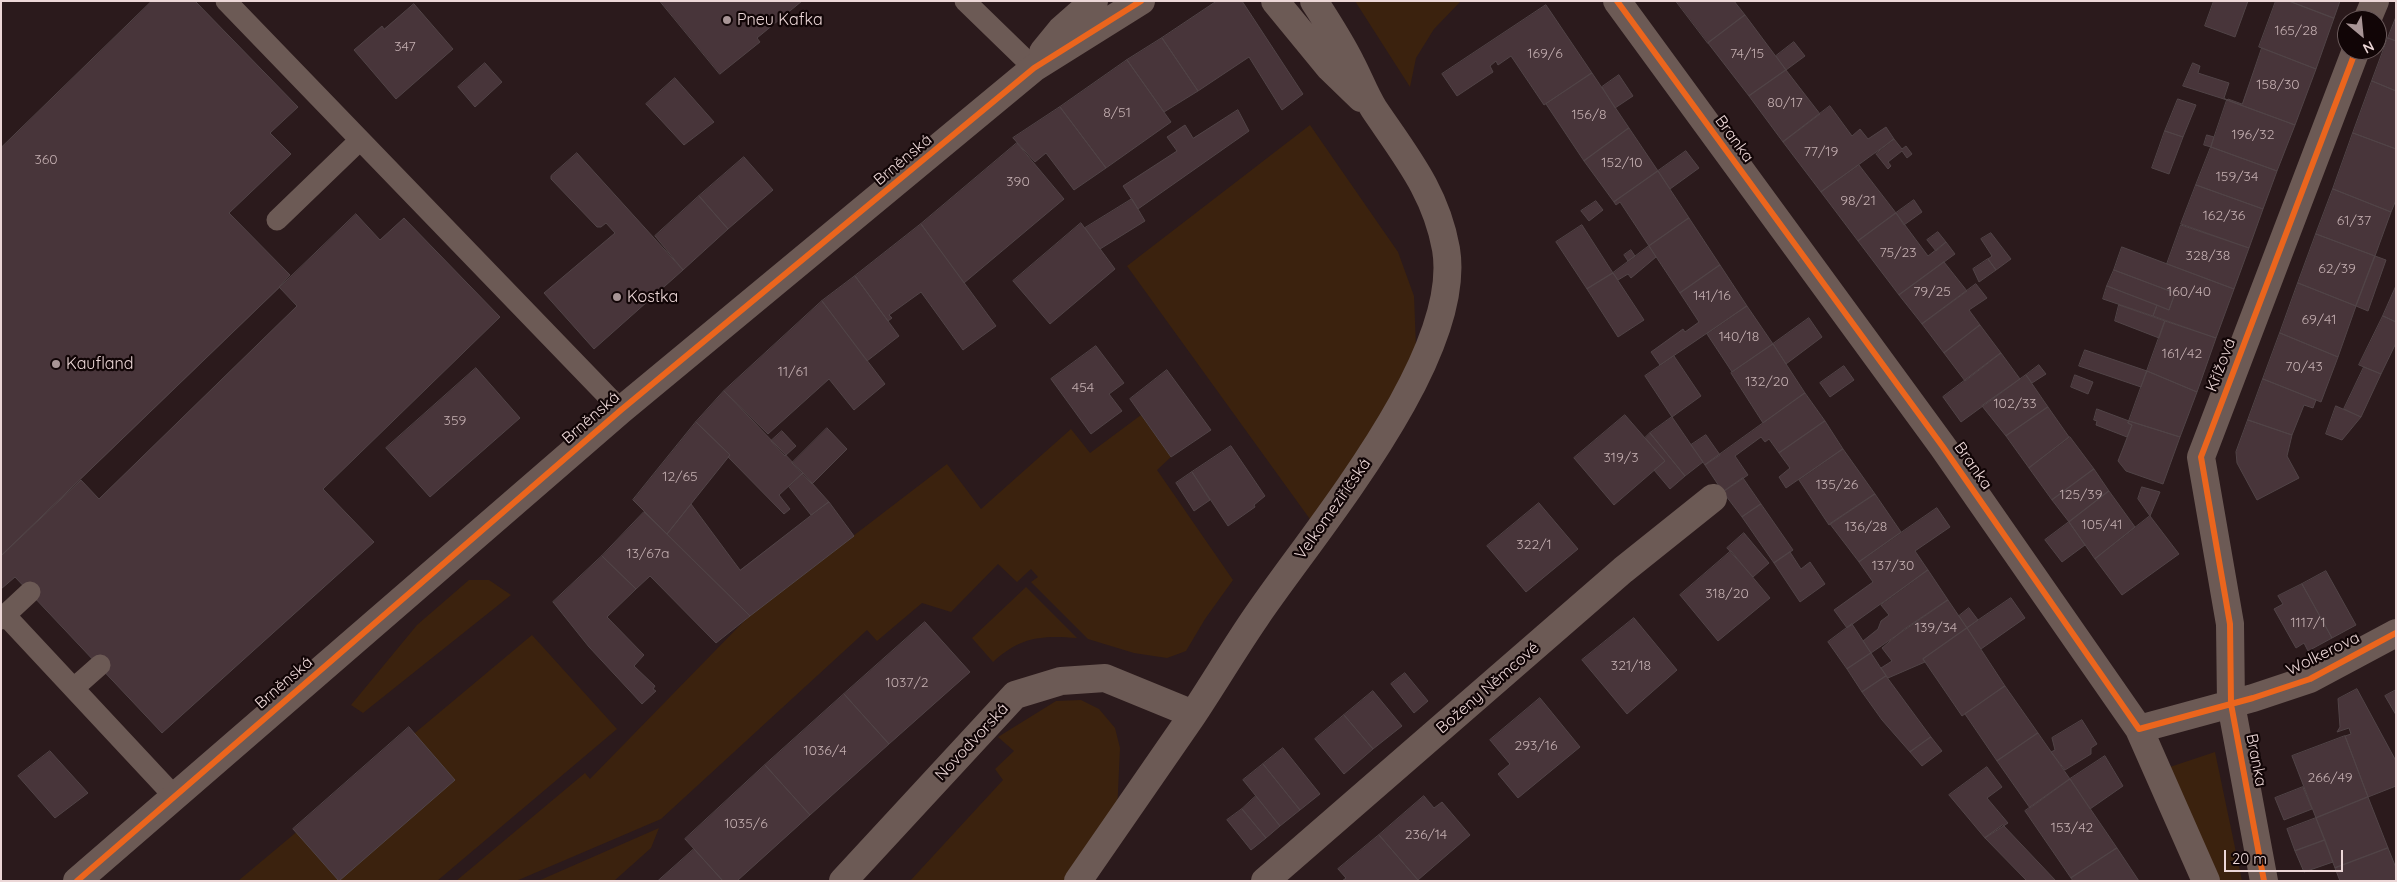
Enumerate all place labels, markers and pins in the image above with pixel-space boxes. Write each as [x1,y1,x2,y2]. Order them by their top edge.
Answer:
place label: Pneu Kafka [737,10,823,30]
marker: Pneu Kafka [721,14,733,26]
place label: Kostka [627,287,678,307]
marker: Kostka [611,291,623,303]
place label: Kaufland [66,354,134,374]
marker: Kaufland [50,358,62,370]

